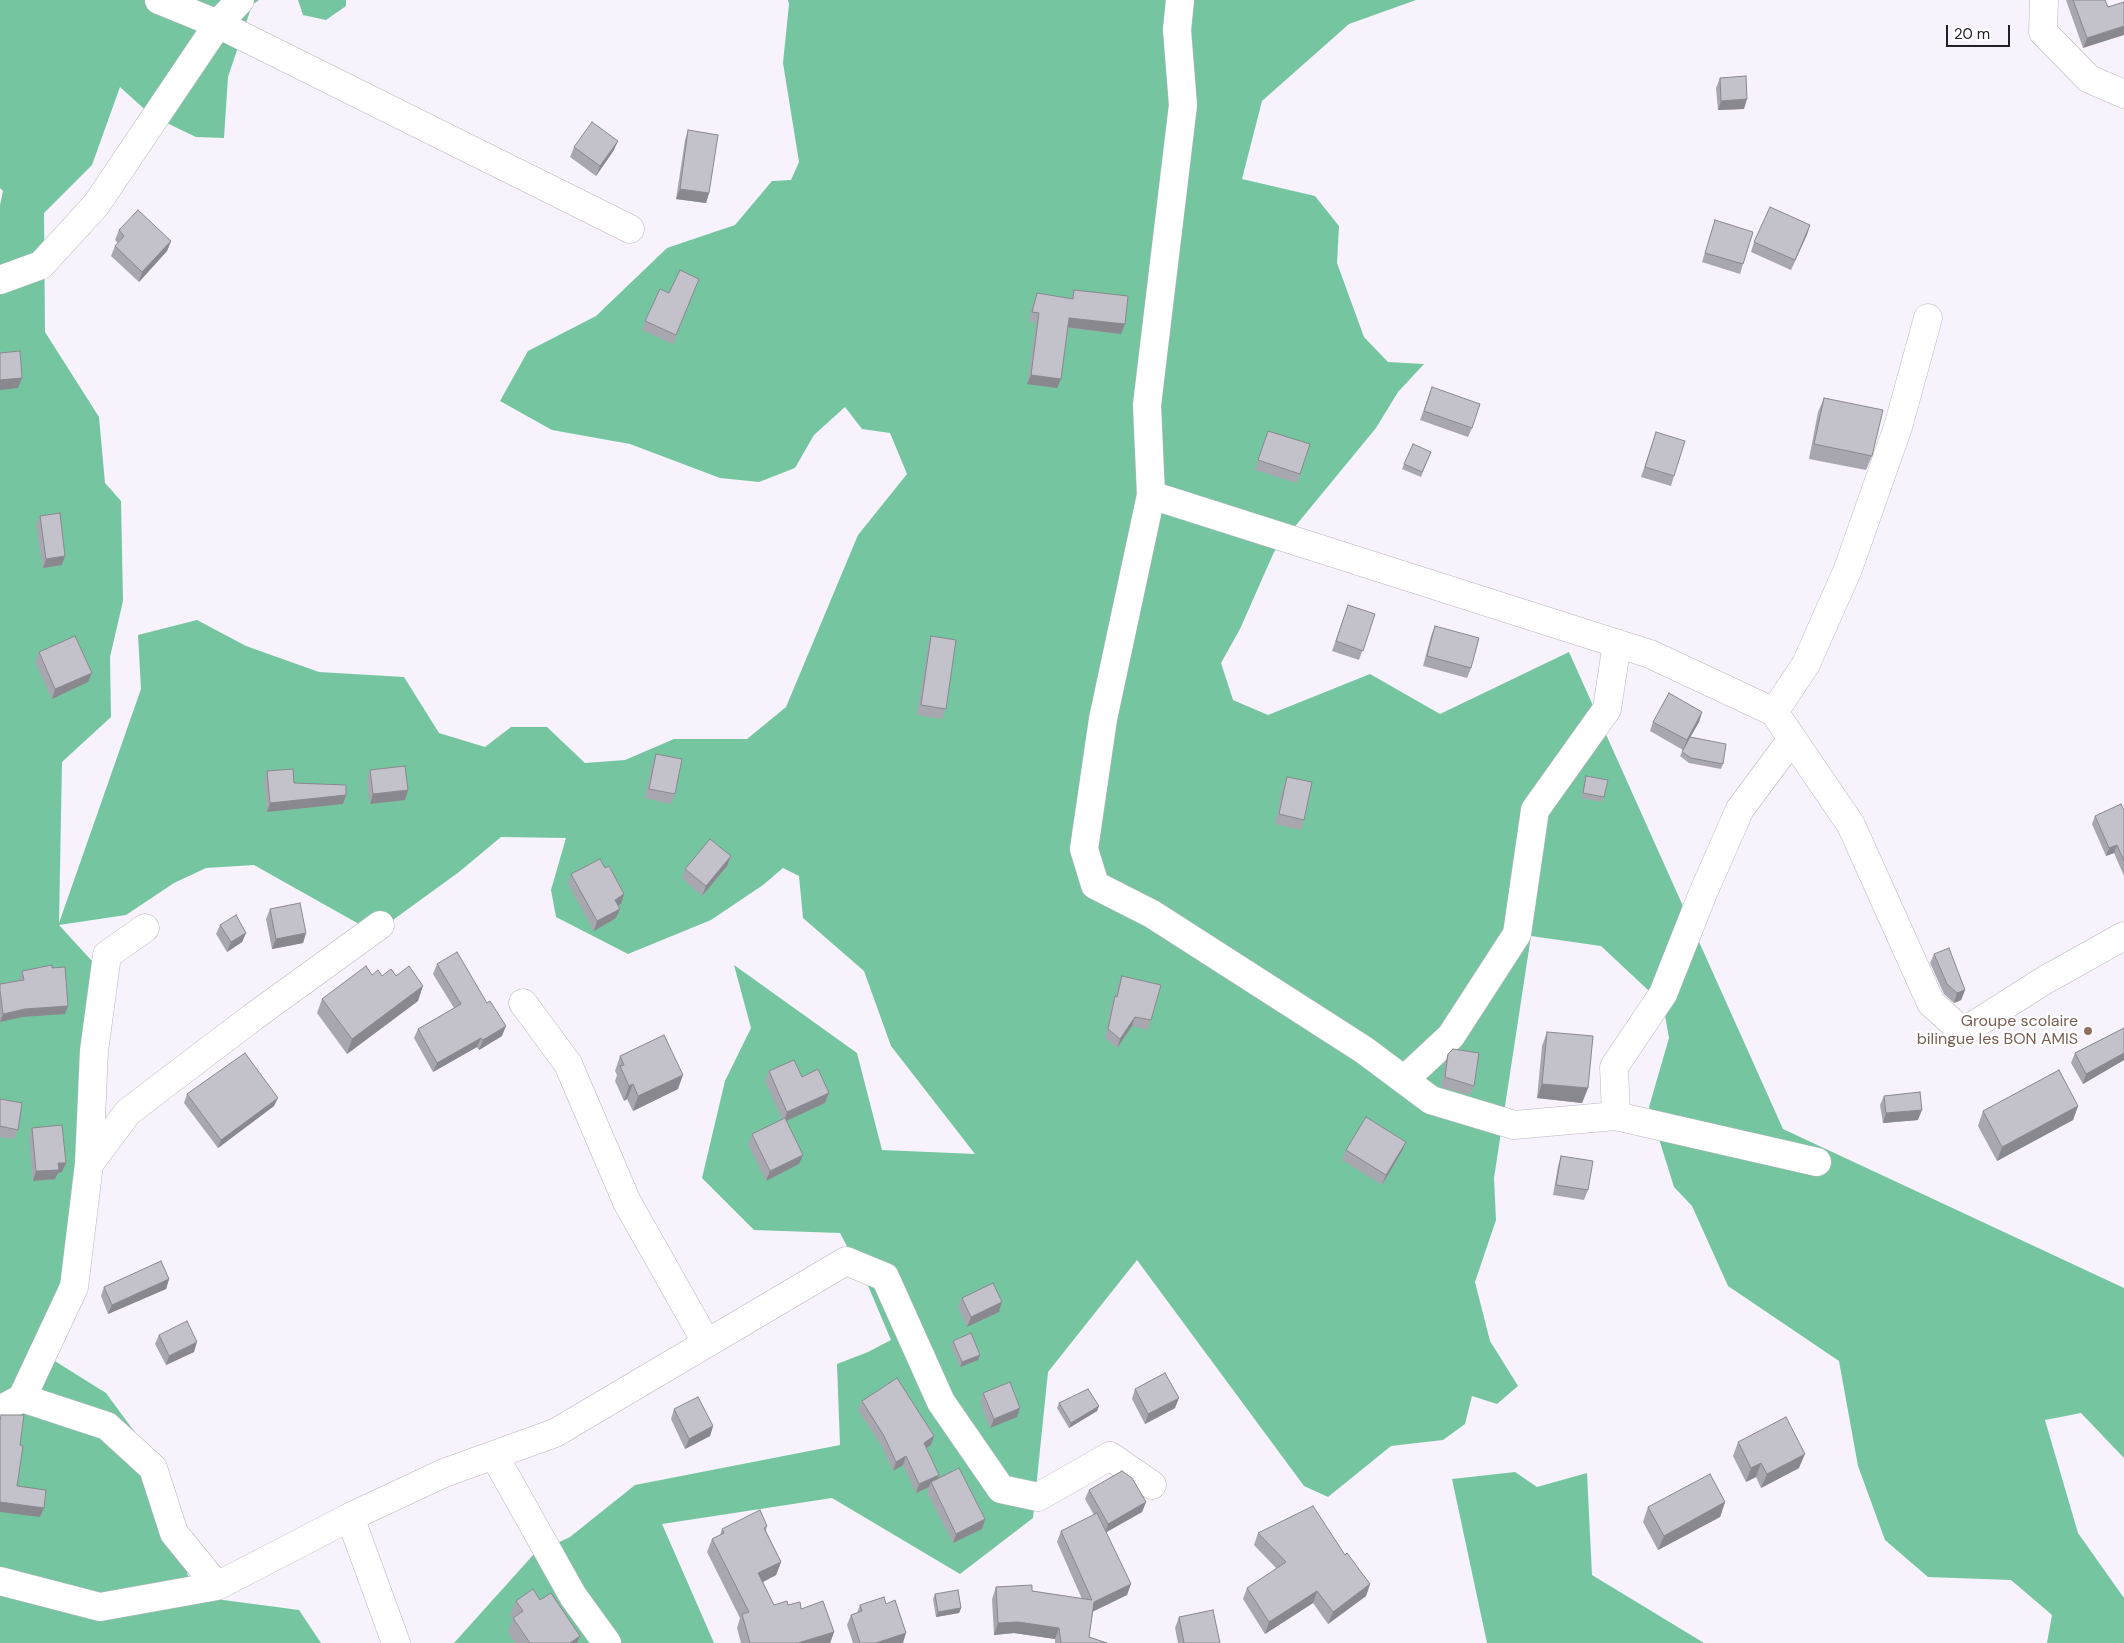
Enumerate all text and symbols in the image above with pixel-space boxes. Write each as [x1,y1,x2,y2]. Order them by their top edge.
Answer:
scale bar [1949,15,2013,47]
text: 20 m [1954,24,1990,44]
place label: Groupe scolaire bilingue les BON AMIS [1917,1012,2078,1050]
marker: Groupe scolaire bilingue les BON AMIS [2082,1025,2094,1037]

